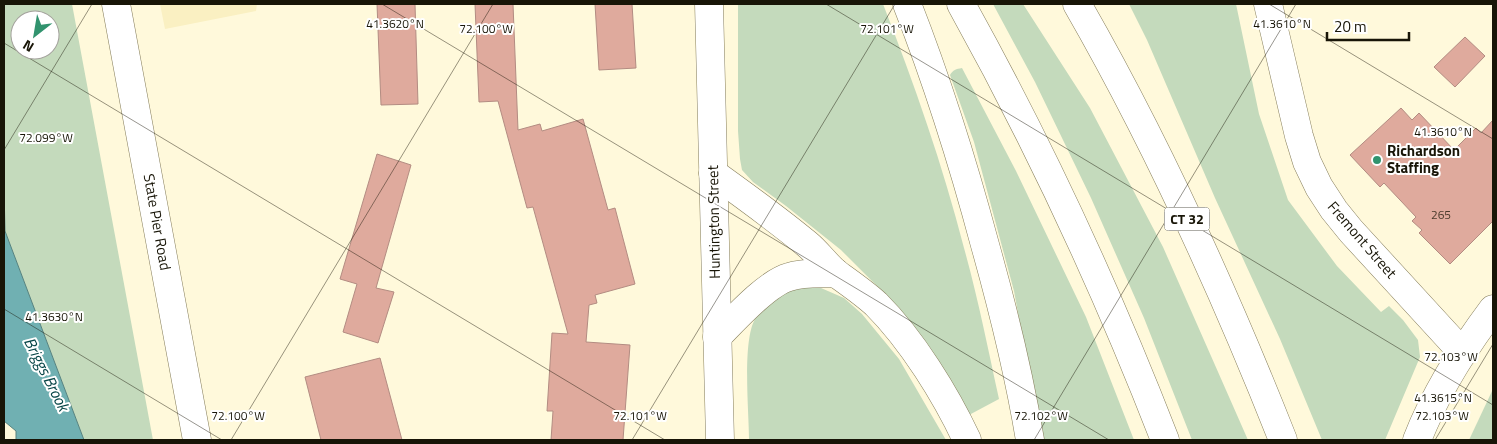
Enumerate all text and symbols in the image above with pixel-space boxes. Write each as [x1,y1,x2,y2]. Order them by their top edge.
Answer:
north arrow [10,10,60,60]
scale bar [1327,10,1410,42]
text: 41.3620°N [366,14,424,33]
text: 41.3610°N [1253,14,1311,33]
text: 20 m [1334,15,1367,38]
text: 72.100°W [459,19,513,38]
text: 72.101°W [860,19,914,38]
text: N [18,35,38,58]
text: 41.3610°N [1414,122,1472,141]
text: 72.099°W [19,128,73,147]
place label: Richardson Staffing [1387,139,1460,179]
marker: Richardson Staffing [1371,154,1383,166]
street label: Huntington Street [701,164,726,279]
street label: State Pier Road [138,172,177,272]
street label: Fremont Street [1322,196,1403,284]
house number: 265 [1431,205,1451,224]
road number: CT 32 [1164,208,1210,230]
text: 41.3630°N [25,307,83,326]
water label: Briggs Brook [18,333,77,417]
text: 72.103°W [1424,347,1478,366]
text: 41.3615°N [1414,388,1472,407]
text: 72.100°W [211,406,265,425]
text: 72.101°W [613,406,667,425]
text: 72.102°W [1014,406,1068,425]
text: 72.103°W [1415,406,1469,425]

